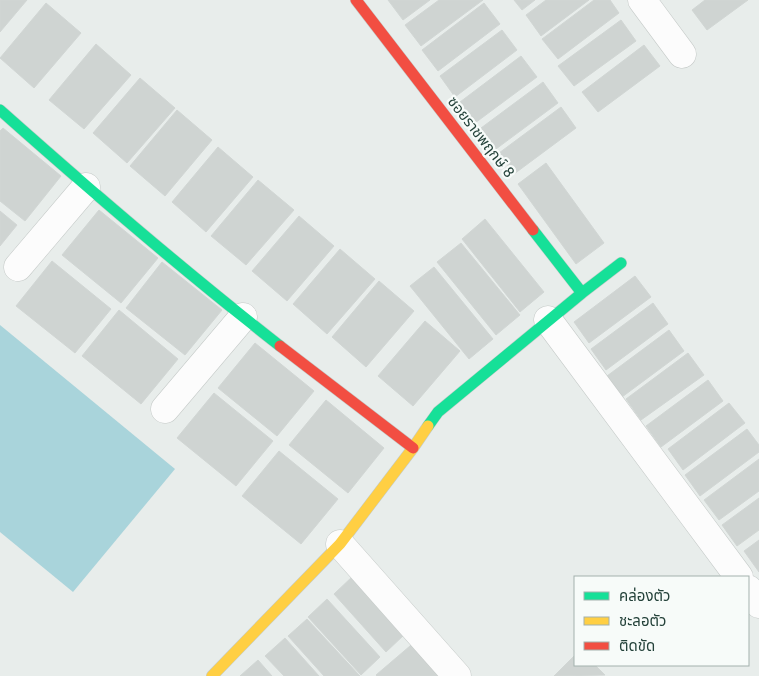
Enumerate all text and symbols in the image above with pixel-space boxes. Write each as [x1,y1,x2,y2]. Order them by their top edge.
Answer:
street label: ซอยราชพฤกษ์ 8 [444,93,518,181]
legend [574,576,749,666]
text: คล่องตัว [619,587,670,605]
text: ชะลอตัว [619,612,666,630]
text: ติดขัด [619,637,655,655]

